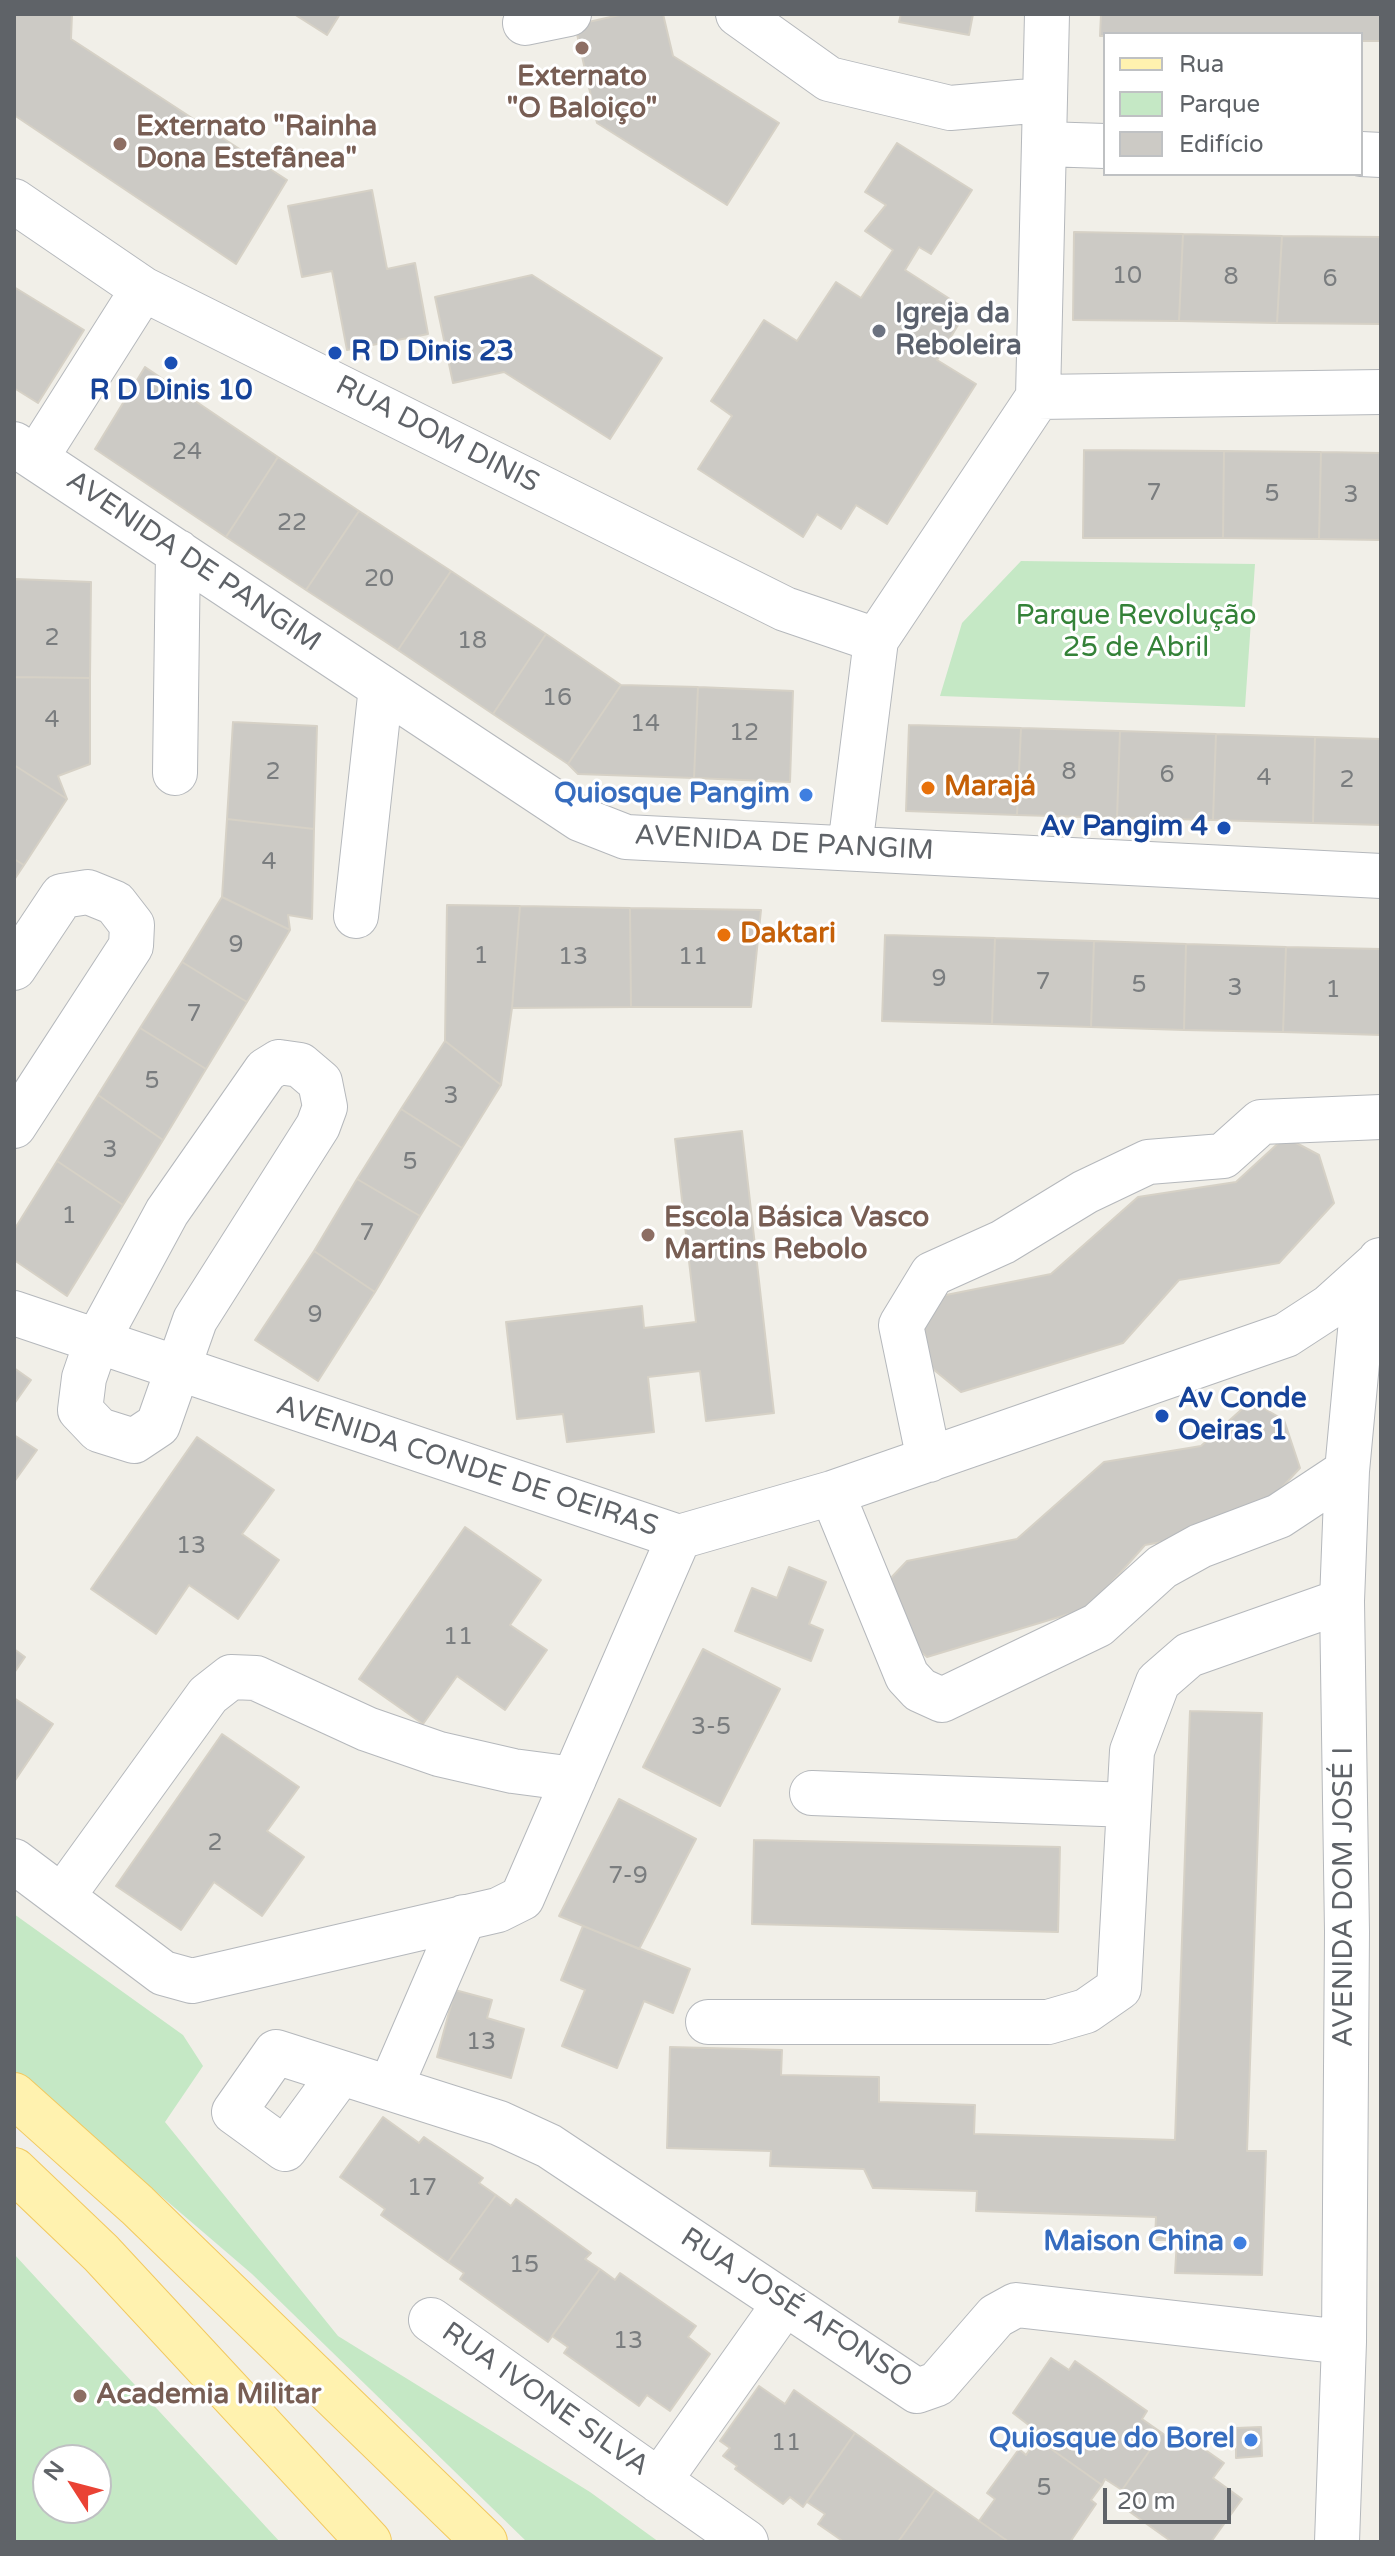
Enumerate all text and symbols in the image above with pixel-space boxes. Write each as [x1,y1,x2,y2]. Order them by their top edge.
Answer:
legend [1103,32,1363,176]
marker: Externato "O Baloiço" [573,39,591,57]
text: Rua [1179,50,1224,79]
place label: Externato "O Baloiço" [507,61,657,127]
text: Parque [1179,90,1260,119]
place label: Externato "Rainha Dona Estefânea" [136,111,377,177]
text: Edifício [1179,130,1264,159]
marker: Externato "Rainha Dona Estefânea" [111,135,129,153]
house number: 10 [1112,263,1142,291]
house number: 8 [1223,264,1239,292]
house number: 6 [1322,266,1338,294]
place label: Igreja da Reboleira [895,298,1022,364]
marker: Igreja da Reboleira [870,322,888,340]
place label: R D Dinis 23 [351,336,514,370]
marker: R D Dinis 23 [326,344,344,362]
marker: R D Dinis 10 [162,354,180,372]
street label: RUA DOM DINIS [330,369,544,501]
place label: R D Dinis 10 [89,375,253,409]
house number: 24 [172,439,202,467]
street label: AVENIDA DE PANGIM [59,464,327,660]
house number: 7 [1146,480,1162,508]
house number: 5 [1264,481,1280,509]
house number: 3 [1343,482,1359,510]
house number: 22 [277,510,307,538]
house number: 20 [364,566,394,594]
park label: Parque Revolução 25 de Abril [1016,600,1256,666]
house number: 2 [44,625,60,653]
house number: 18 [457,628,487,656]
house number: 16 [542,685,572,713]
house number: 4 [44,707,60,735]
house number: 14 [630,711,660,739]
house number: 12 [729,720,759,748]
house number: 2 [265,759,281,787]
house number: 8 [1061,759,1077,787]
house number: 6 [1159,762,1175,790]
house number: 4 [1256,765,1272,793]
house number: 2 [1339,767,1355,795]
place label: Marajá [944,771,1036,805]
place label: Quiosque Pangim [554,778,790,812]
marker: Marajá [919,779,937,797]
marker: Quiosque Pangim [797,786,815,804]
place label: Av Pangim 4 [1040,811,1208,845]
street label: AVENIDA DE PANGIM [634,819,934,869]
marker: Av Pangim 4 [1215,819,1233,837]
house number: 4 [261,849,277,877]
place label: Daktari [740,918,836,952]
marker: Daktari [715,926,733,944]
house number: 9 [228,932,244,960]
house number: 1 [473,943,489,971]
house number: 13 [558,944,588,972]
house number: 11 [678,944,708,972]
house number: 9 [931,966,947,994]
house number: 7 [1035,969,1051,997]
house number: 5 [1131,972,1147,1000]
house number: 3 [1227,975,1243,1003]
house number: 1 [1325,977,1341,1005]
house number: 7 [186,1001,202,1029]
house number: 5 [144,1068,160,1096]
house number: 3 [443,1083,459,1111]
house number: 3 [102,1137,118,1165]
house number: 5 [402,1149,418,1177]
place label: Escola Básica Vasco Martins Rebolo [664,1202,929,1268]
house number: 1 [61,1203,77,1231]
house number: 7 [359,1220,375,1248]
marker: Escola Básica Vasco Martins Rebolo [639,1226,657,1244]
house number: 9 [307,1302,323,1330]
place label: Av Conde Oeiras 1 [1178,1383,1307,1449]
street label: AVENIDA CONDE DE OEIRAS [272,1389,662,1545]
marker: Av Conde Oeiras 1 [1153,1407,1171,1425]
house number: 13 [176,1533,206,1561]
house number: 11 [443,1624,473,1652]
house number: 3-5 [691,1714,731,1742]
street label: AVENIDA DOM JOSÉ I [1328,1747,1362,2047]
house number: 2 [207,1830,223,1858]
house number: 7-9 [608,1863,648,1891]
house number: 13 [466,2029,496,2057]
house number: 17 [407,2175,437,2203]
street label: RUA JOSÉ AFONSO [674,2222,918,2396]
place label: Maison China [1043,2226,1224,2260]
marker: Maison China [1231,2234,1249,2252]
house number: 15 [509,2252,539,2280]
street label: RUA IVONE SILVA [435,2316,655,2484]
house number: 13 [613,2328,643,2356]
place label: Academia Militar [96,2379,321,2413]
marker: Academia Militar [71,2387,89,2405]
place label: Quiosque do Borel [989,2423,1235,2457]
house number: 11 [771,2430,801,2458]
marker: Quiosque do Borel [1242,2431,1260,2449]
north arrow [32,2444,112,2524]
text: N [38,2456,70,2486]
scale bar [1107,2472,1235,2522]
house number: 5 [1036,2475,1052,2503]
text: 20 m [1117,2487,1175,2516]

